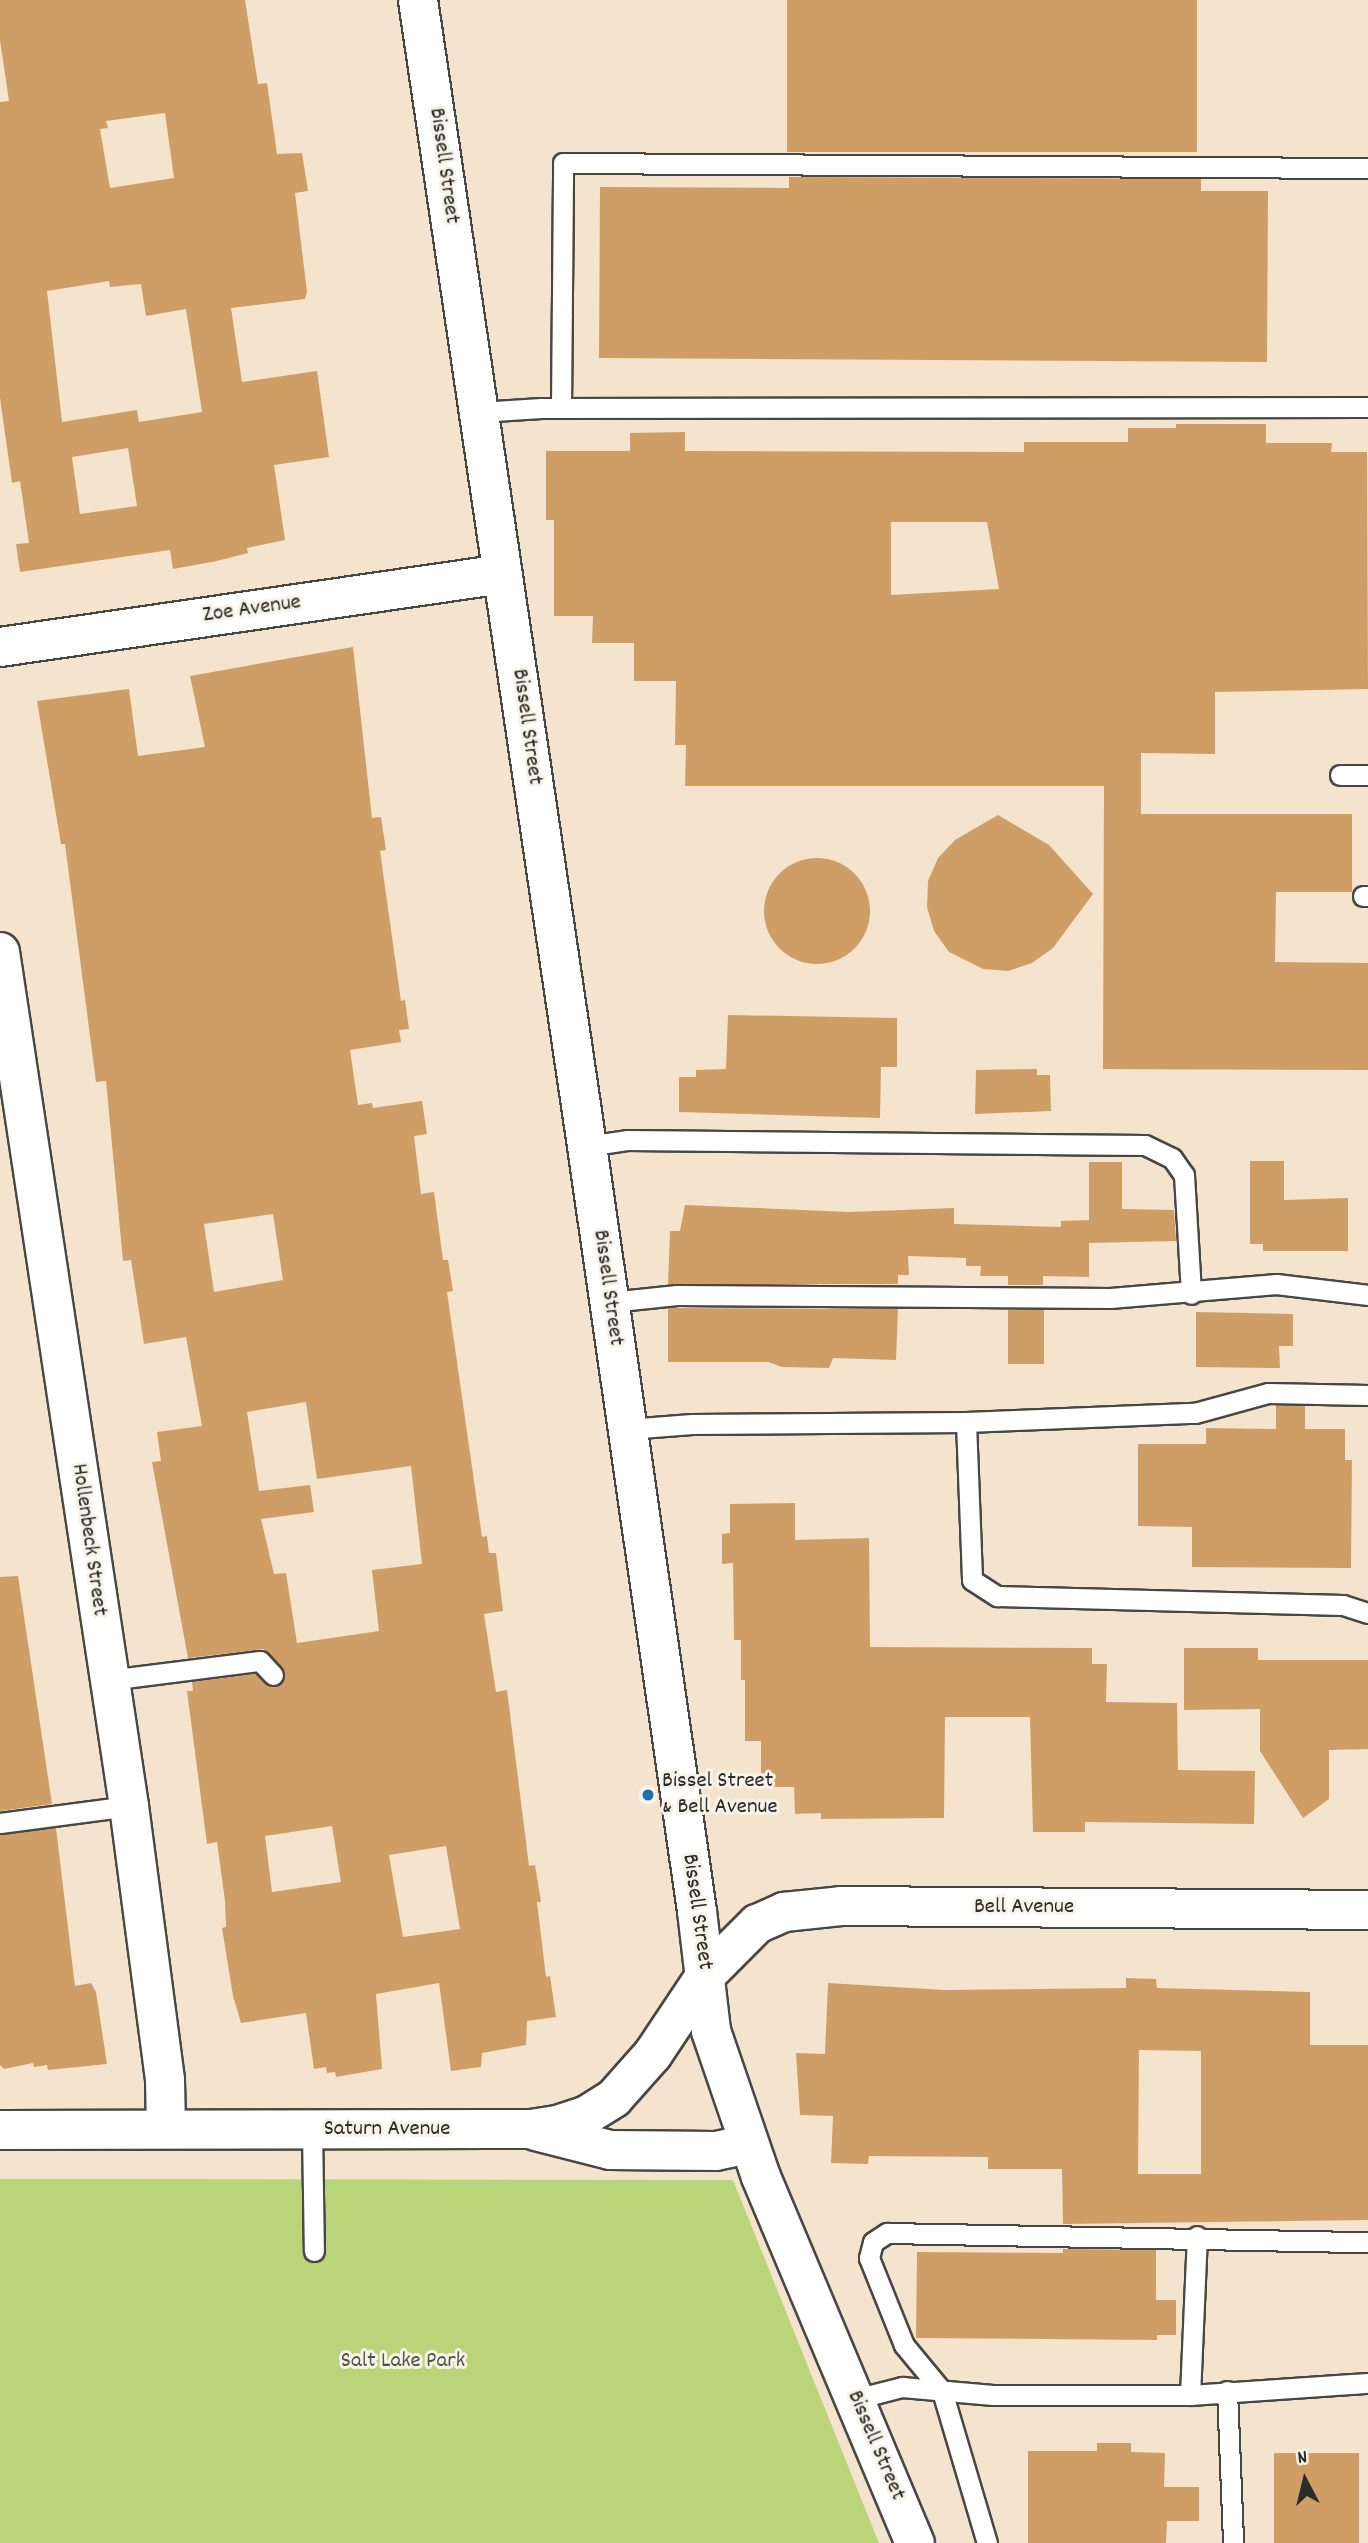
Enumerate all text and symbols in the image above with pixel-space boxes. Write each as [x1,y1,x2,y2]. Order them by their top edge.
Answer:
street label: Bissell Street [421,106,465,226]
street label: Zoe Avenue [201,589,303,631]
street label: Bissell Street [504,667,548,787]
street label: Bissell Street [585,1228,629,1348]
street label: Hollenbeck Street [64,1462,112,1618]
place label: Bissel Street & Bell Avenue [662,1768,778,1822]
marker: Bissel Street & Bell Avenue [640,1787,656,1803]
street label: Bissell Street [674,1852,718,1972]
street label: Bell Avenue [974,1894,1074,1922]
street label: Saturn Avenue [324,2116,450,2144]
park label: Salt Lake Park [341,2348,465,2376]
street label: Bissell Street [839,2387,911,2505]
north arrow [1270,2445,1340,2515]
text: N [1296,2445,1309,2473]

